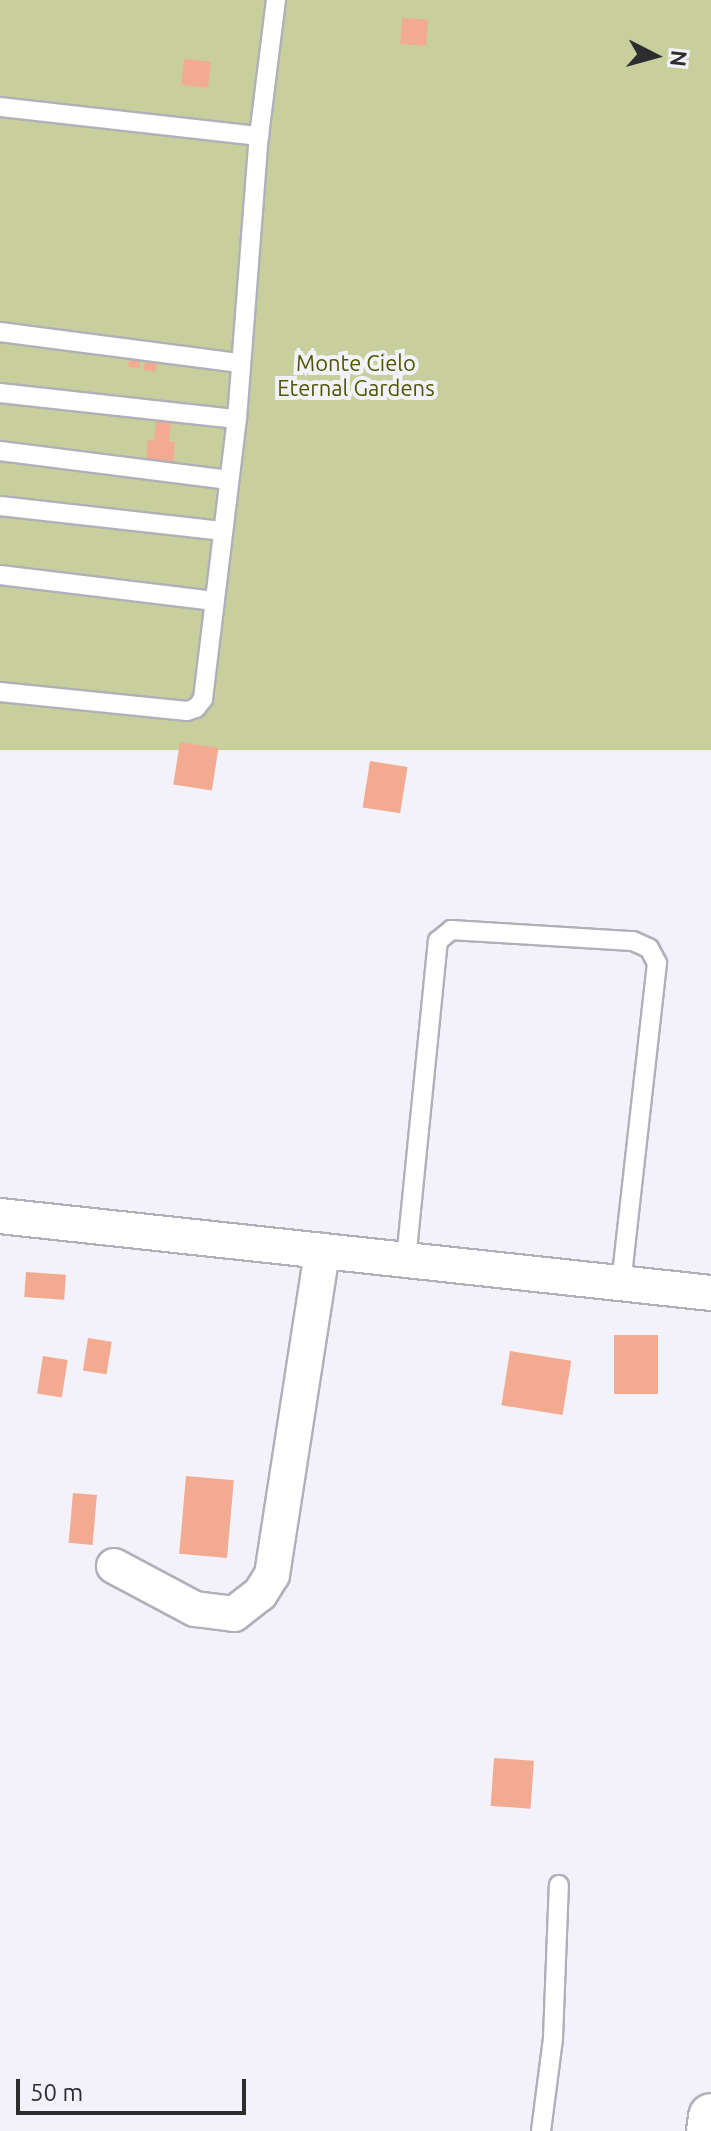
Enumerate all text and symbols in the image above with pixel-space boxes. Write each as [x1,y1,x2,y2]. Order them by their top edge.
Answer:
north arrow [615,16,695,96]
text: N [666,49,693,68]
park label: Monte Cielo Eternal Gardens [277,349,435,400]
scale bar [20,2063,250,2113]
text: 50 m [30,2079,83,2106]

